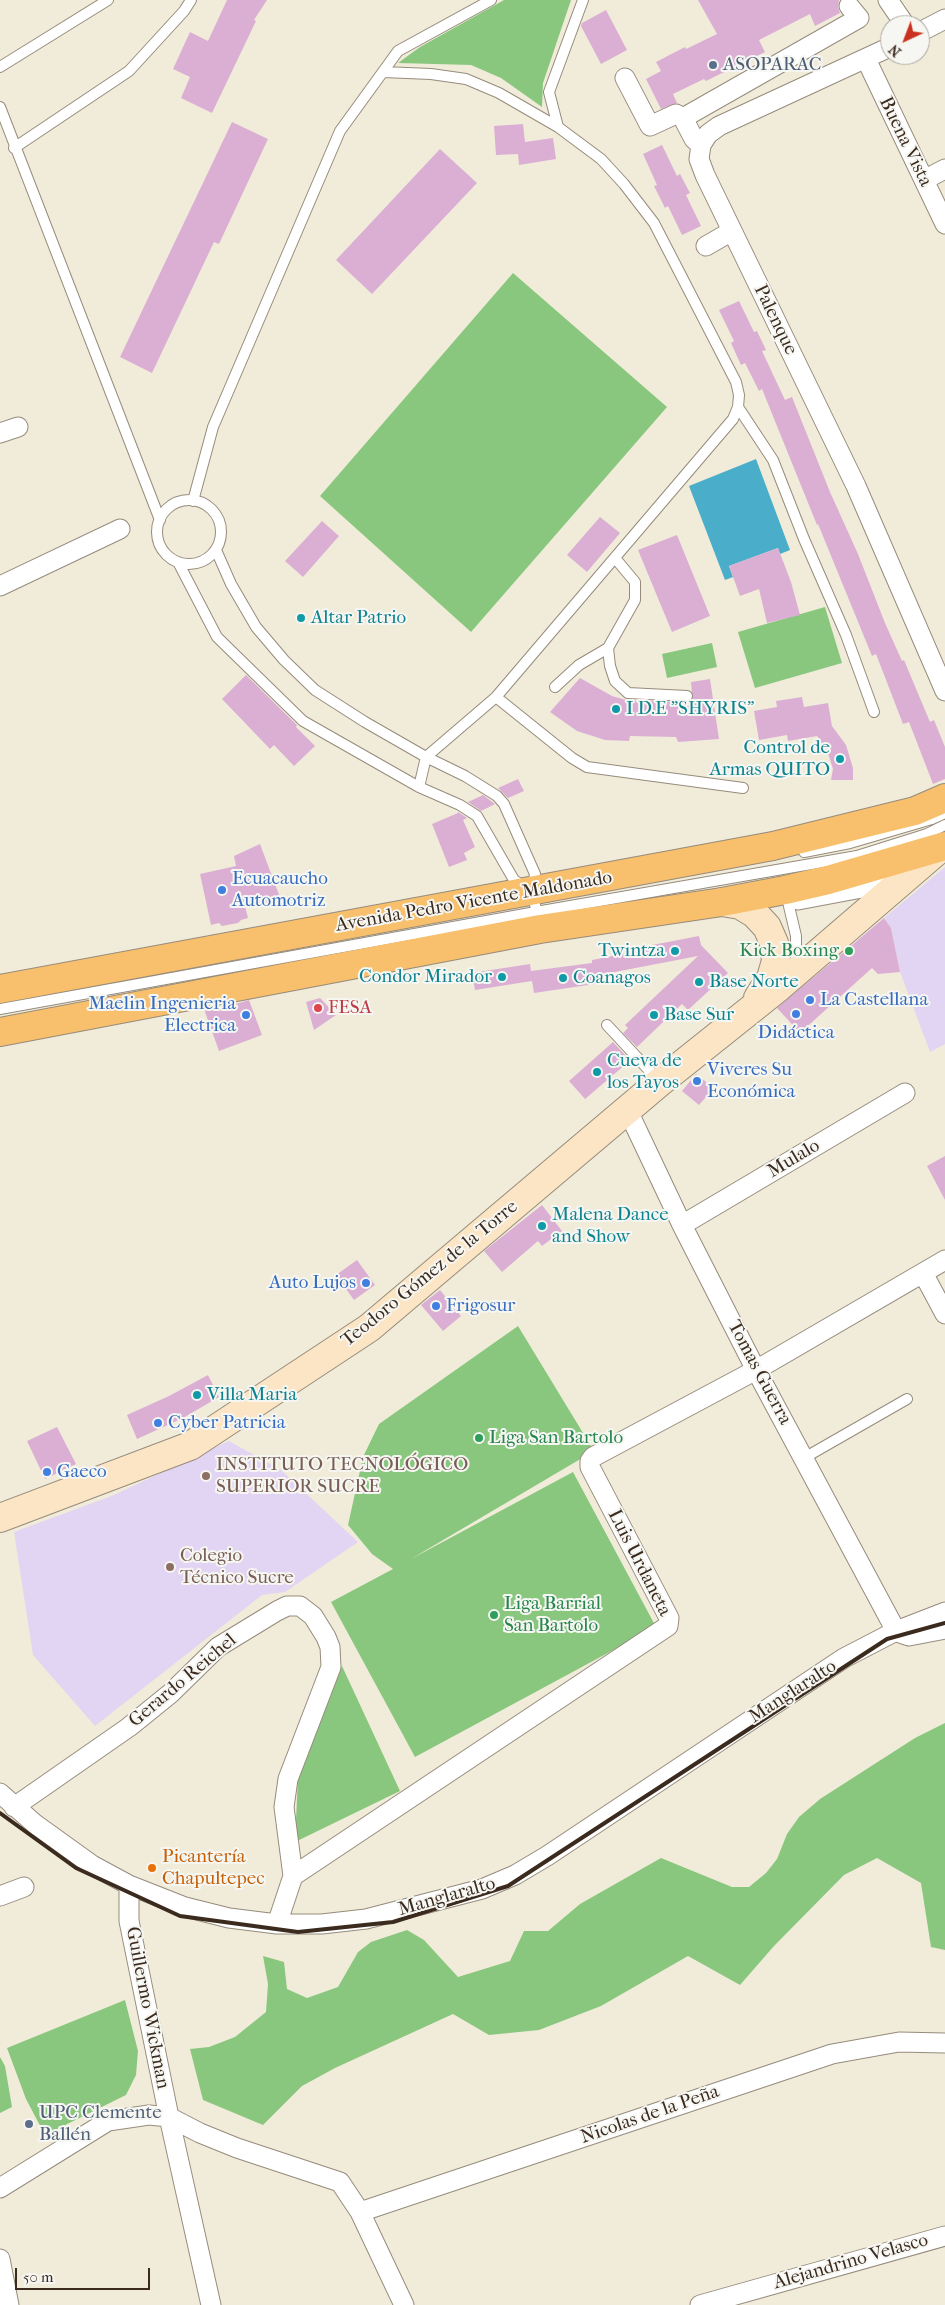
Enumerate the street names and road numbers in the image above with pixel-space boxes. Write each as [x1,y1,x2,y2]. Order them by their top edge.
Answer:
street label: Buena Vista [874,93,936,191]
street label: Palenque [748,281,802,359]
street label: Avenida Pedro Vicente Maldonado [334,866,614,938]
street label: Mulalo [764,1135,824,1183]
street label: Teodoro Gómez de la Torre [337,1196,523,1352]
street label: Tomas Guerra [722,1317,796,1429]
street label: Luis Urdaneta [602,1506,676,1620]
street label: Gerardo Reichel [125,1629,241,1733]
street label: Manglaralto [745,1655,841,1729]
street label: Manglaralto [396,1872,498,1922]
street label: Guillermo Wickman [120,1925,174,2091]
street label: Nicolas de la Peña [578,2081,722,2149]
street label: Alejandrino Velasco [771,2229,931,2295]

